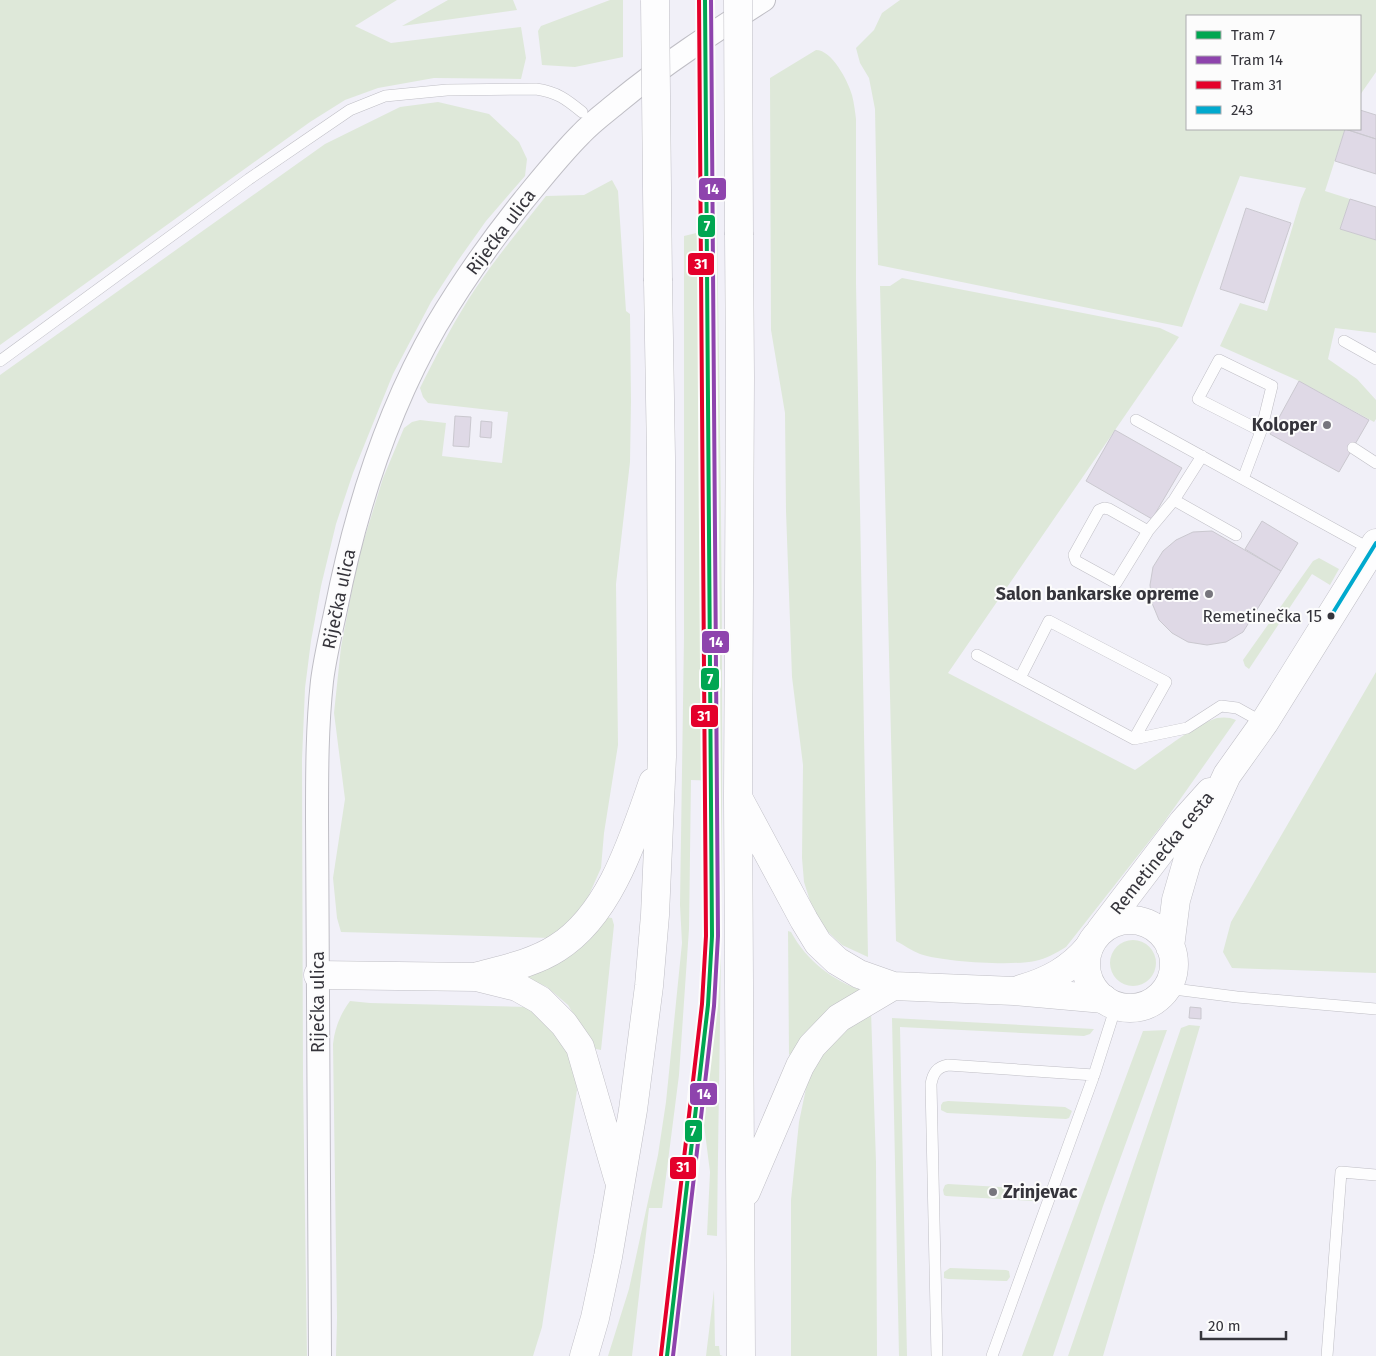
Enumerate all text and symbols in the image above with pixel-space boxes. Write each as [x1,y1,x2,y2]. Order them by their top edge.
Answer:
legend [1186,15,1361,130]
text: Tram 7 [1231,26,1276,44]
text: Tram 14 [1231,51,1283,69]
text: Tram 31 [1231,76,1282,94]
text: 243 [1231,101,1253,119]
line badge: 14 [698,177,727,201]
text: 14 [705,181,719,198]
street label: Riječka ulica [462,185,540,279]
line badge: 7 [697,214,716,238]
text: 7 [704,218,711,235]
line badge: 31 [687,252,715,276]
text: 31 [693,256,708,273]
place label: Koloper [1252,414,1318,436]
marker: Koloper [1321,419,1333,431]
street label: Riječka ulica [318,547,360,651]
place label: Salon bankarske opreme [996,583,1199,605]
marker: Salon bankarske opreme [1203,588,1215,600]
place label: Remetinečka 15 [1203,606,1322,627]
marker: Remetinečka 15 [1326,611,1336,621]
line badge: 14 [701,630,730,654]
text: 14 [709,634,723,651]
line badge: 7 [700,667,720,691]
text: 7 [707,671,714,688]
line badge: 31 [690,704,719,728]
text: 31 [696,708,711,725]
street label: Remetinečka cesta [1106,787,1218,919]
street label: Riječka ulica [307,951,329,1053]
line badge: 14 [689,1082,718,1106]
text: 14 [697,1086,711,1103]
line badge: 7 [684,1119,703,1143]
text: 7 [690,1123,697,1140]
line badge: 31 [669,1156,697,1180]
text: 31 [675,1159,690,1176]
place label: Zrinjevac [1003,1181,1078,1203]
marker: Zrinjevac [987,1186,999,1198]
scale bar [1201,1308,1286,1340]
text: 20 m [1208,1317,1241,1335]

